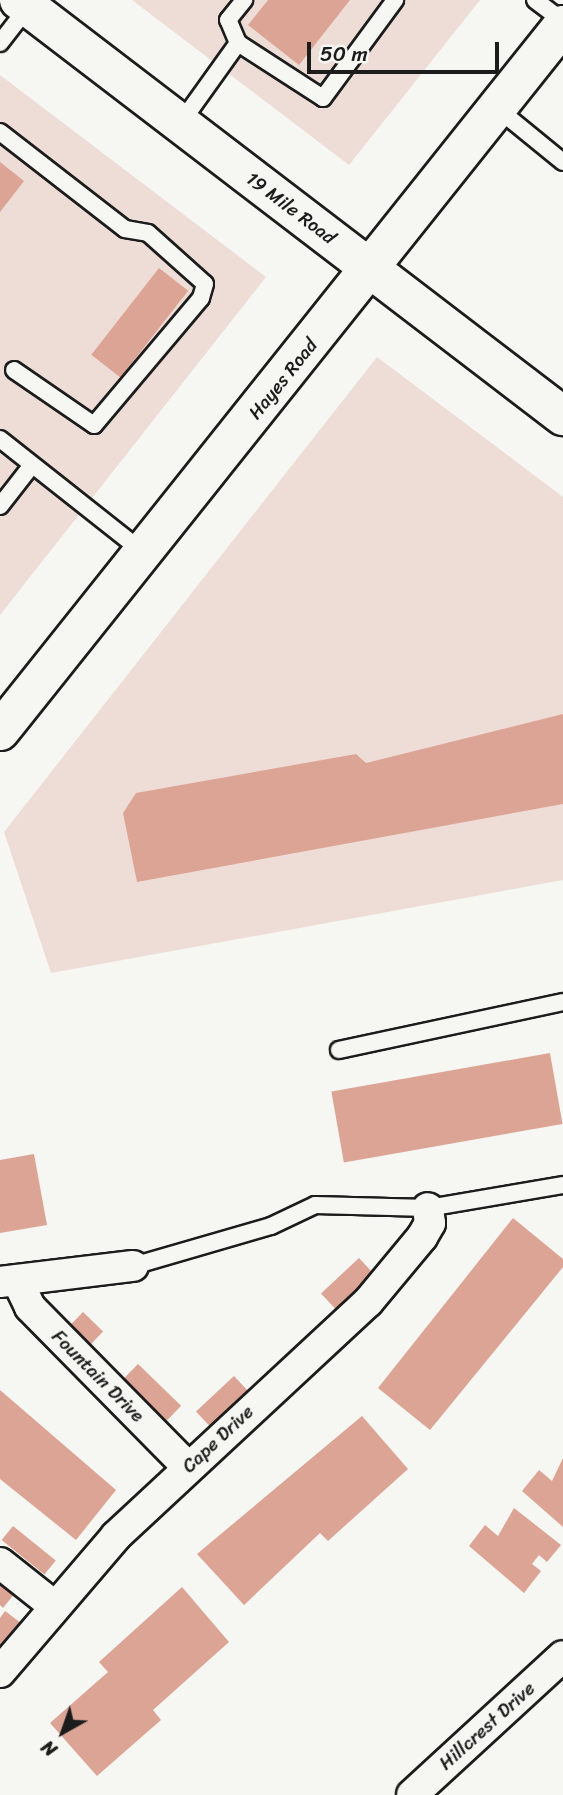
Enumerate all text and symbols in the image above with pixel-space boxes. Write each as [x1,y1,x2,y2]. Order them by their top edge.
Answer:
scale bar [311,28,504,72]
text: 50 m [320,35,368,73]
street label: 19 Mile Road [242,167,340,249]
street label: Hayes Road [244,334,322,424]
street label: Fountain Drive [47,1325,149,1427]
street label: Cape Drive [178,1400,258,1478]
street label: Hillcrest Drive [434,1677,540,1775]
north arrow [28,1697,98,1767]
text: N [34,1732,65,1765]

